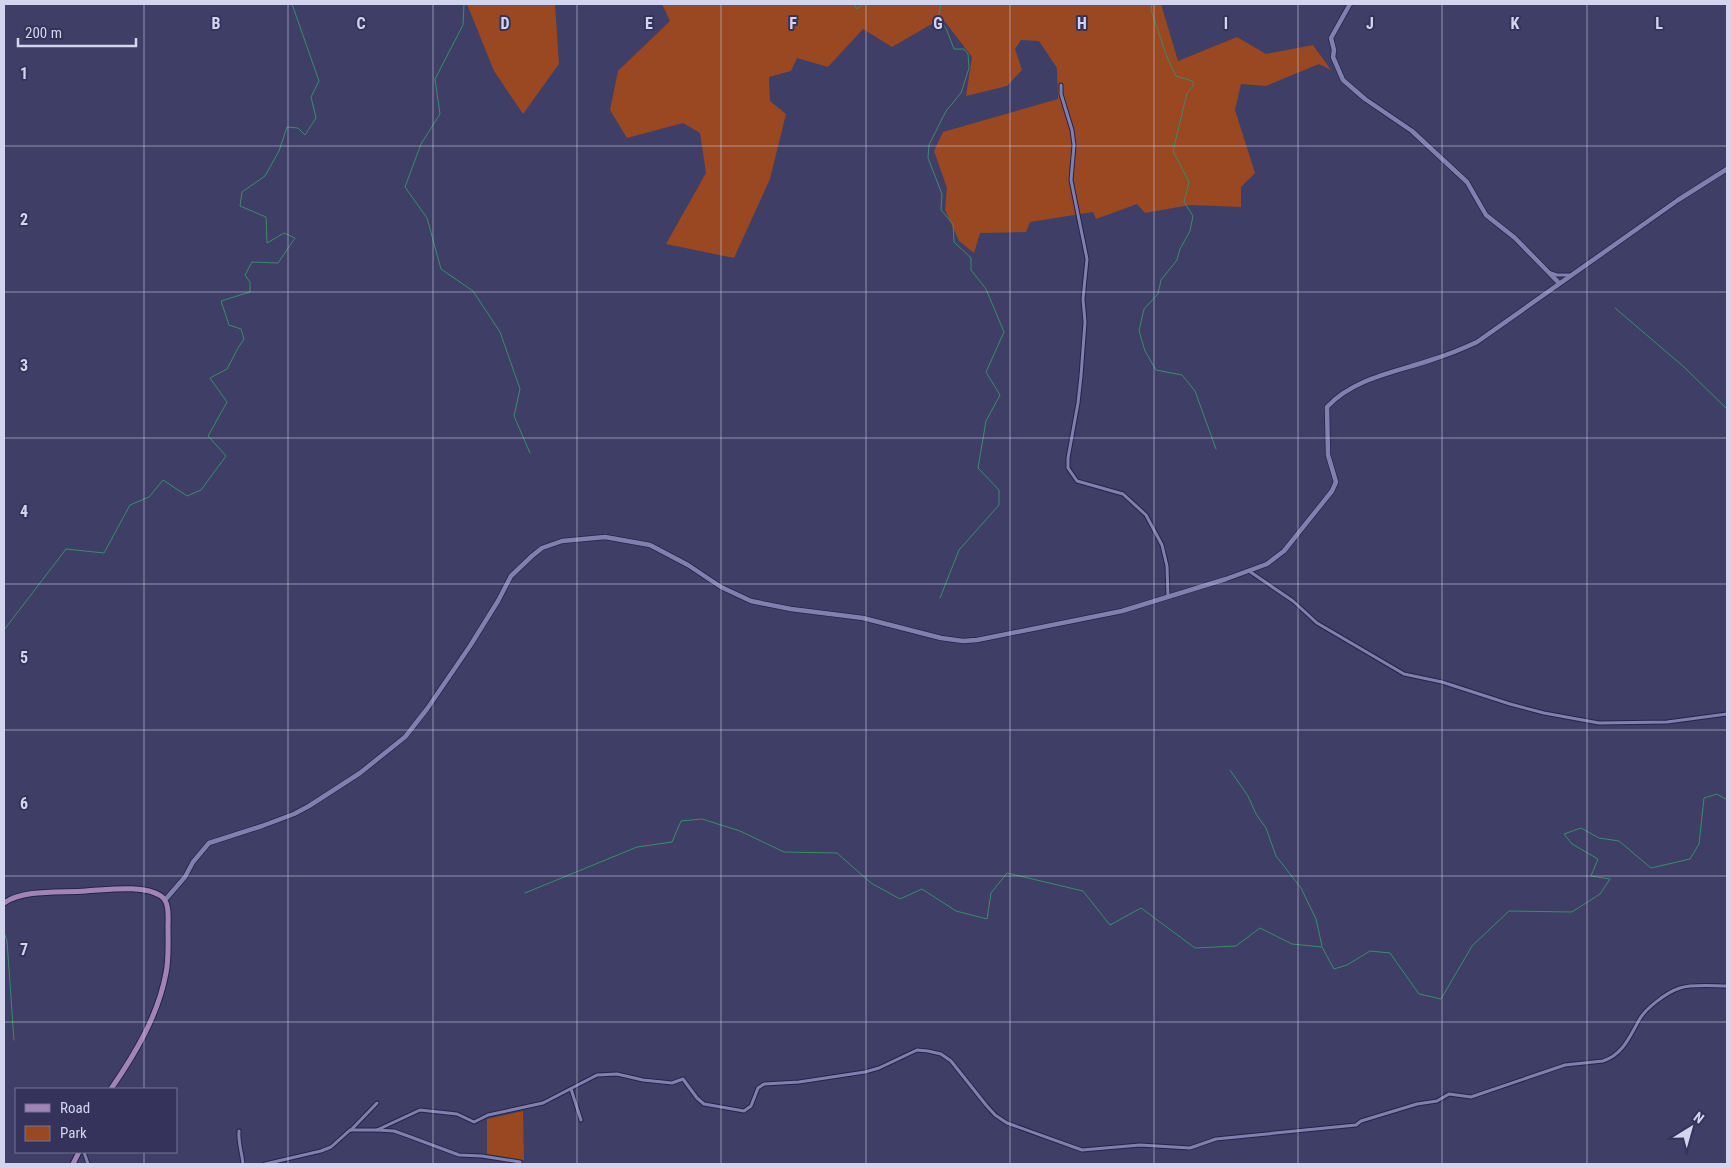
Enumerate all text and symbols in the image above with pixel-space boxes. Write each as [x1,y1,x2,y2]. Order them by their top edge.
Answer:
text: B [212,14,221,33]
text: C [356,14,366,33]
text: D [500,14,510,33]
text: E [645,14,653,33]
text: F [789,14,797,33]
text: G [933,14,943,33]
text: H [1077,14,1087,33]
text: I [1224,14,1228,33]
text: J [1366,14,1374,33]
text: K [1511,14,1520,33]
text: L [1655,14,1663,33]
scale bar [18,15,135,47]
text: 200 m [25,24,62,42]
text: 1 [20,64,28,83]
text: 2 [20,210,28,229]
text: 3 [20,356,28,375]
text: 4 [20,502,28,521]
text: 5 [20,648,28,667]
text: 6 [20,794,28,813]
text: 7 [20,940,28,959]
legend [15,1088,178,1153]
text: Road [60,1099,90,1117]
north arrow [1666,1103,1716,1153]
text: N [1691,1109,1707,1127]
text: Park [60,1124,87,1142]

